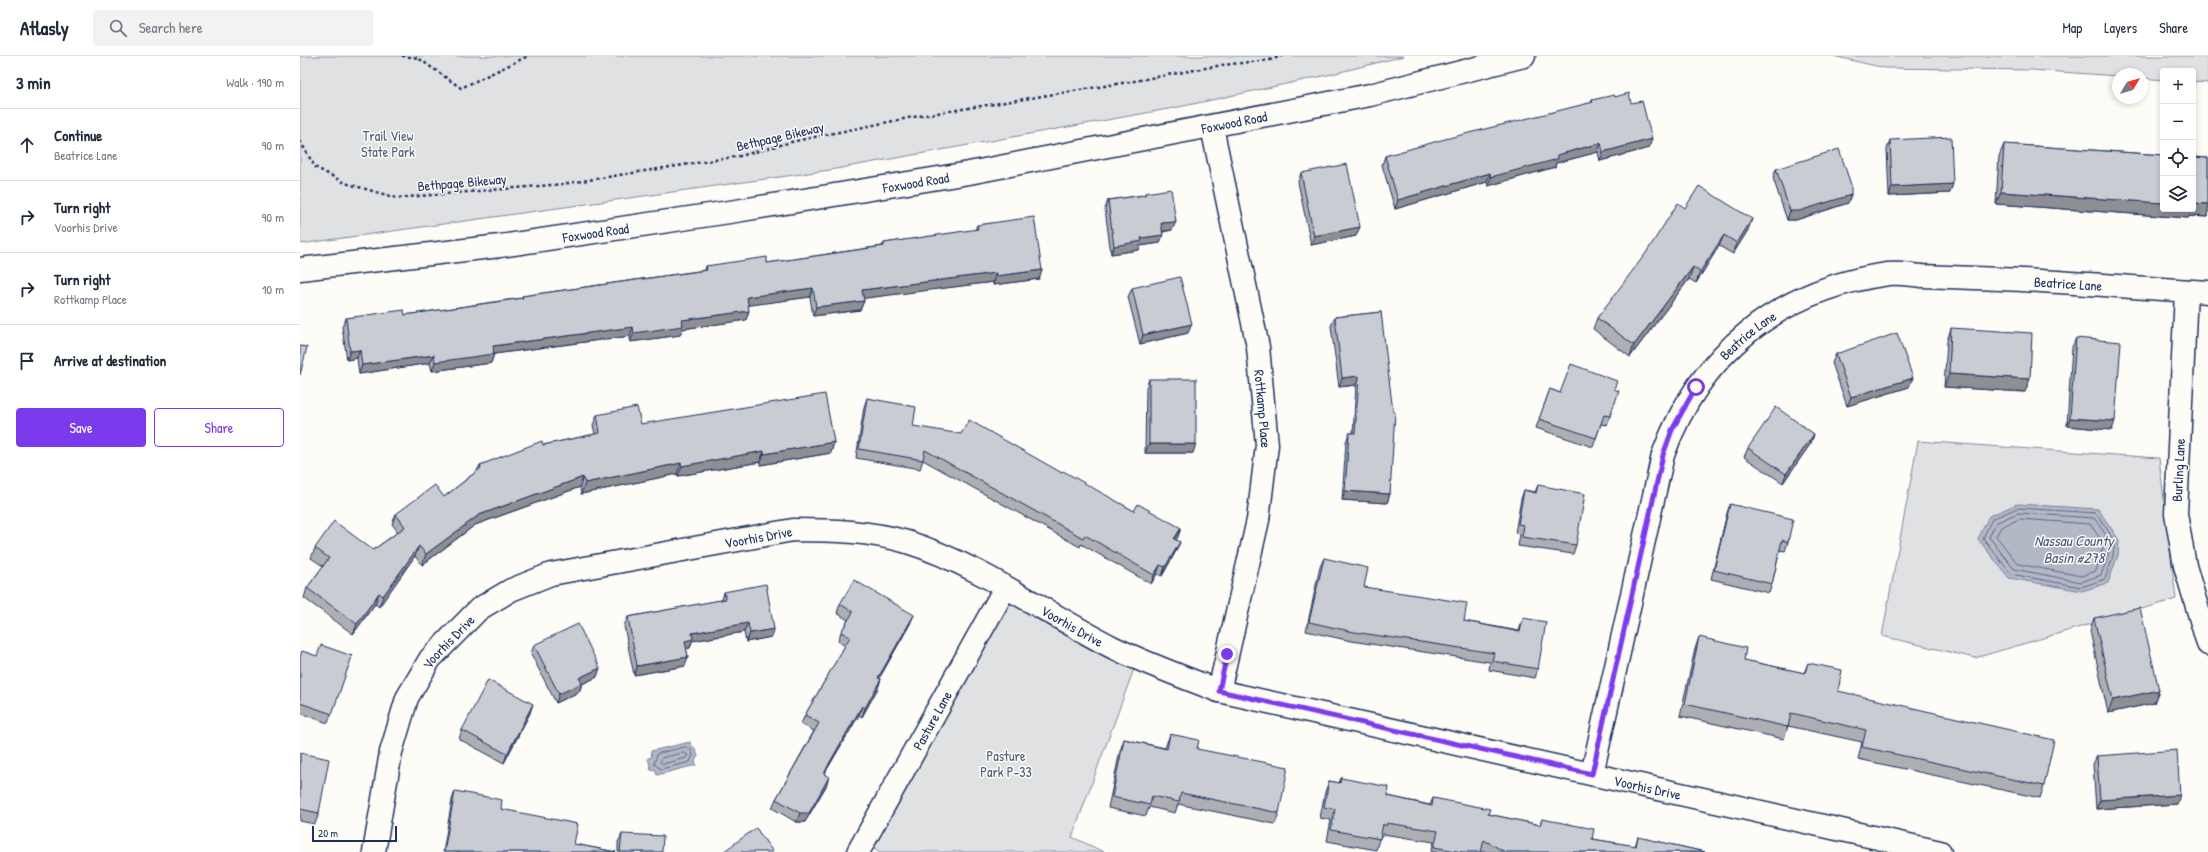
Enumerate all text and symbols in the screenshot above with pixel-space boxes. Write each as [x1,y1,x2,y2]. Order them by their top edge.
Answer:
search box [93,10,373,46]
text: Atlasly [20,15,69,41]
icon: search [107,17,129,39]
text: Search here [139,17,203,38]
text: Map [2062,18,2082,37]
text: Layers [2104,18,2137,37]
text: Share [2159,18,2188,37]
north arrow [2112,68,2148,104]
map controls [2160,68,2196,212]
button: + [2160,68,2196,104]
text: 3 min [16,71,51,94]
text: Walk · 190 m [226,73,284,91]
button: − [2160,104,2196,140]
street label: Foxwood Road [1199,106,1269,137]
street label: Bethpage Bikeway [734,117,826,156]
text: Continue [54,125,102,146]
park label: Trail View State Park [361,126,415,161]
icon: ahead [16,134,38,156]
text: 90 m [262,136,284,154]
button: locate [2160,140,2196,176]
text: Beatrice Lane [54,146,117,164]
street label: Foxwood Road [880,167,951,197]
street label: Bethpage Bikeway [417,169,508,196]
button: layers [2160,176,2196,212]
text: Turn right [54,197,110,218]
icon: right [16,206,38,228]
text: 90 m [262,208,284,226]
street label: Foxwood Road [560,217,631,246]
text: Voorhis Drive [54,218,118,236]
text: Turn right [54,269,110,290]
street label: Beatrice Lane [2034,271,2103,294]
icon: right [16,278,38,300]
text: 10 m [262,280,284,298]
text: Rottkamp Place [54,290,127,308]
street label: Beatrice Lane [1715,305,1780,363]
icon: arrive [16,350,38,372]
text: Arrive at destination [54,350,166,371]
street label: Rottkamp Place [1251,369,1277,450]
route start [1687,378,1705,396]
button: Save [16,408,146,447]
button: Share [154,408,284,447]
street label: Burling Lane [2167,437,2190,502]
street label: Voorhis Drive [723,521,794,552]
water label: Nassau County Basin #278 [2034,530,2115,568]
street label: Voorhis Drive [1038,600,1107,651]
street label: Voorhis Drive [417,610,479,672]
route end [1218,645,1236,663]
street label: Pasture Lane [907,687,956,753]
park label: Pasture Park P-33 [980,746,1032,781]
street label: Voorhis Drive [1612,770,1684,804]
scale bar [312,824,397,843]
text: 20 m [318,826,338,840]

